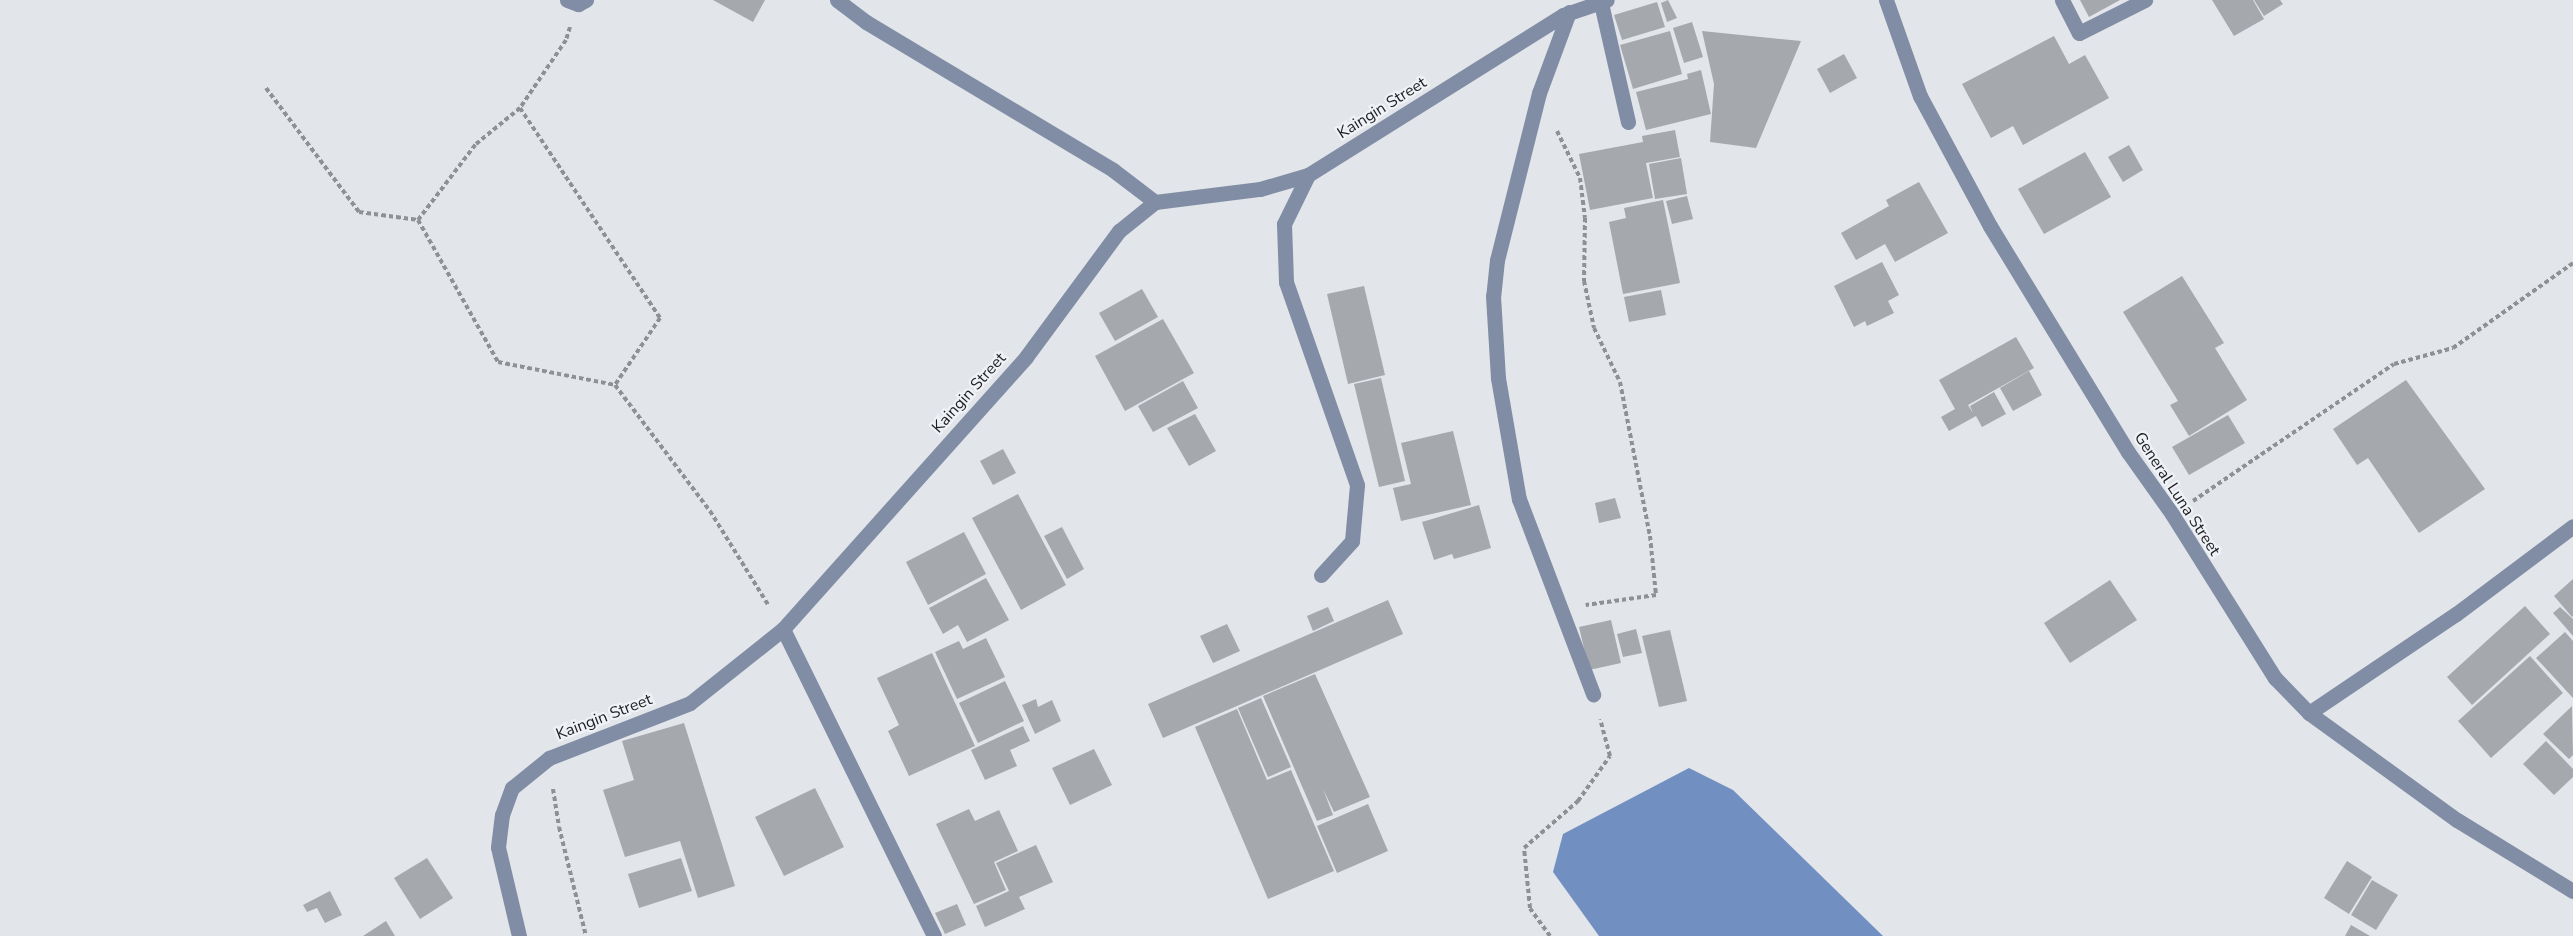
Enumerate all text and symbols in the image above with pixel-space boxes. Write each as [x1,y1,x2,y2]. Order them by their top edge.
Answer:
street label: Kaingin Street [1334,73,1430,143]
street label: Kaingin Street [928,349,1010,437]
street label: General Luna Street [2130,429,2224,559]
street label: Kaingin Street [553,690,655,744]

